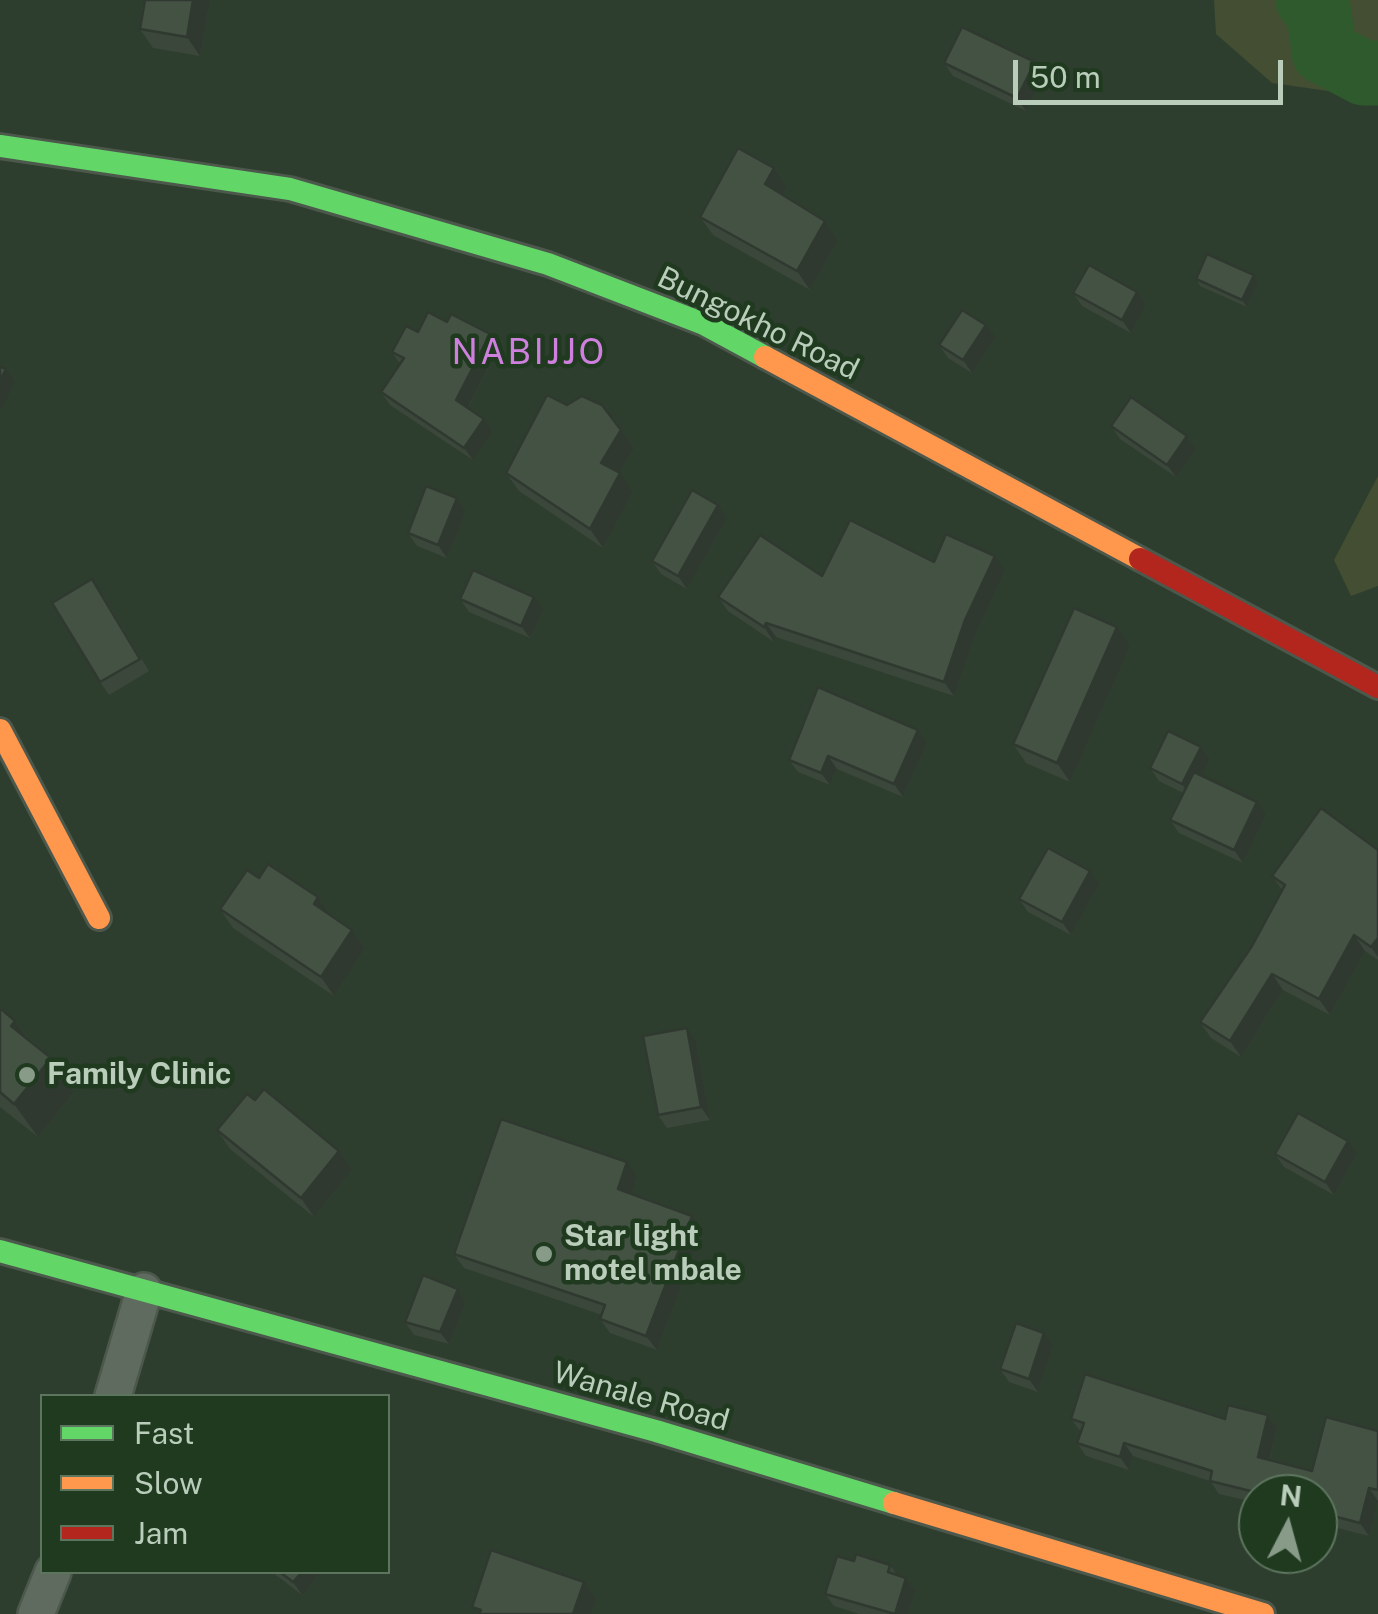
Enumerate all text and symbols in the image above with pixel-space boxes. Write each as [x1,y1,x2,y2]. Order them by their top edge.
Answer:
scale bar [1018,40,1288,102]
text: 50 m [1030,59,1101,95]
street label: Bungokho Road [651,260,865,388]
district label: NABIJJO [451,332,607,374]
place label: Family Clinic [47,1057,231,1093]
marker: Family Clinic [16,1064,38,1086]
place label: Star light motel mbale [564,1219,742,1290]
marker: Star light motel mbale [533,1243,555,1265]
street label: Wanale Road [549,1355,733,1439]
legend [40,1394,390,1574]
text: Fast [134,1415,194,1451]
text: Slow [134,1465,203,1501]
north arrow [1238,1474,1338,1574]
text: N [1278,1478,1304,1513]
text: Jam [134,1515,188,1551]

